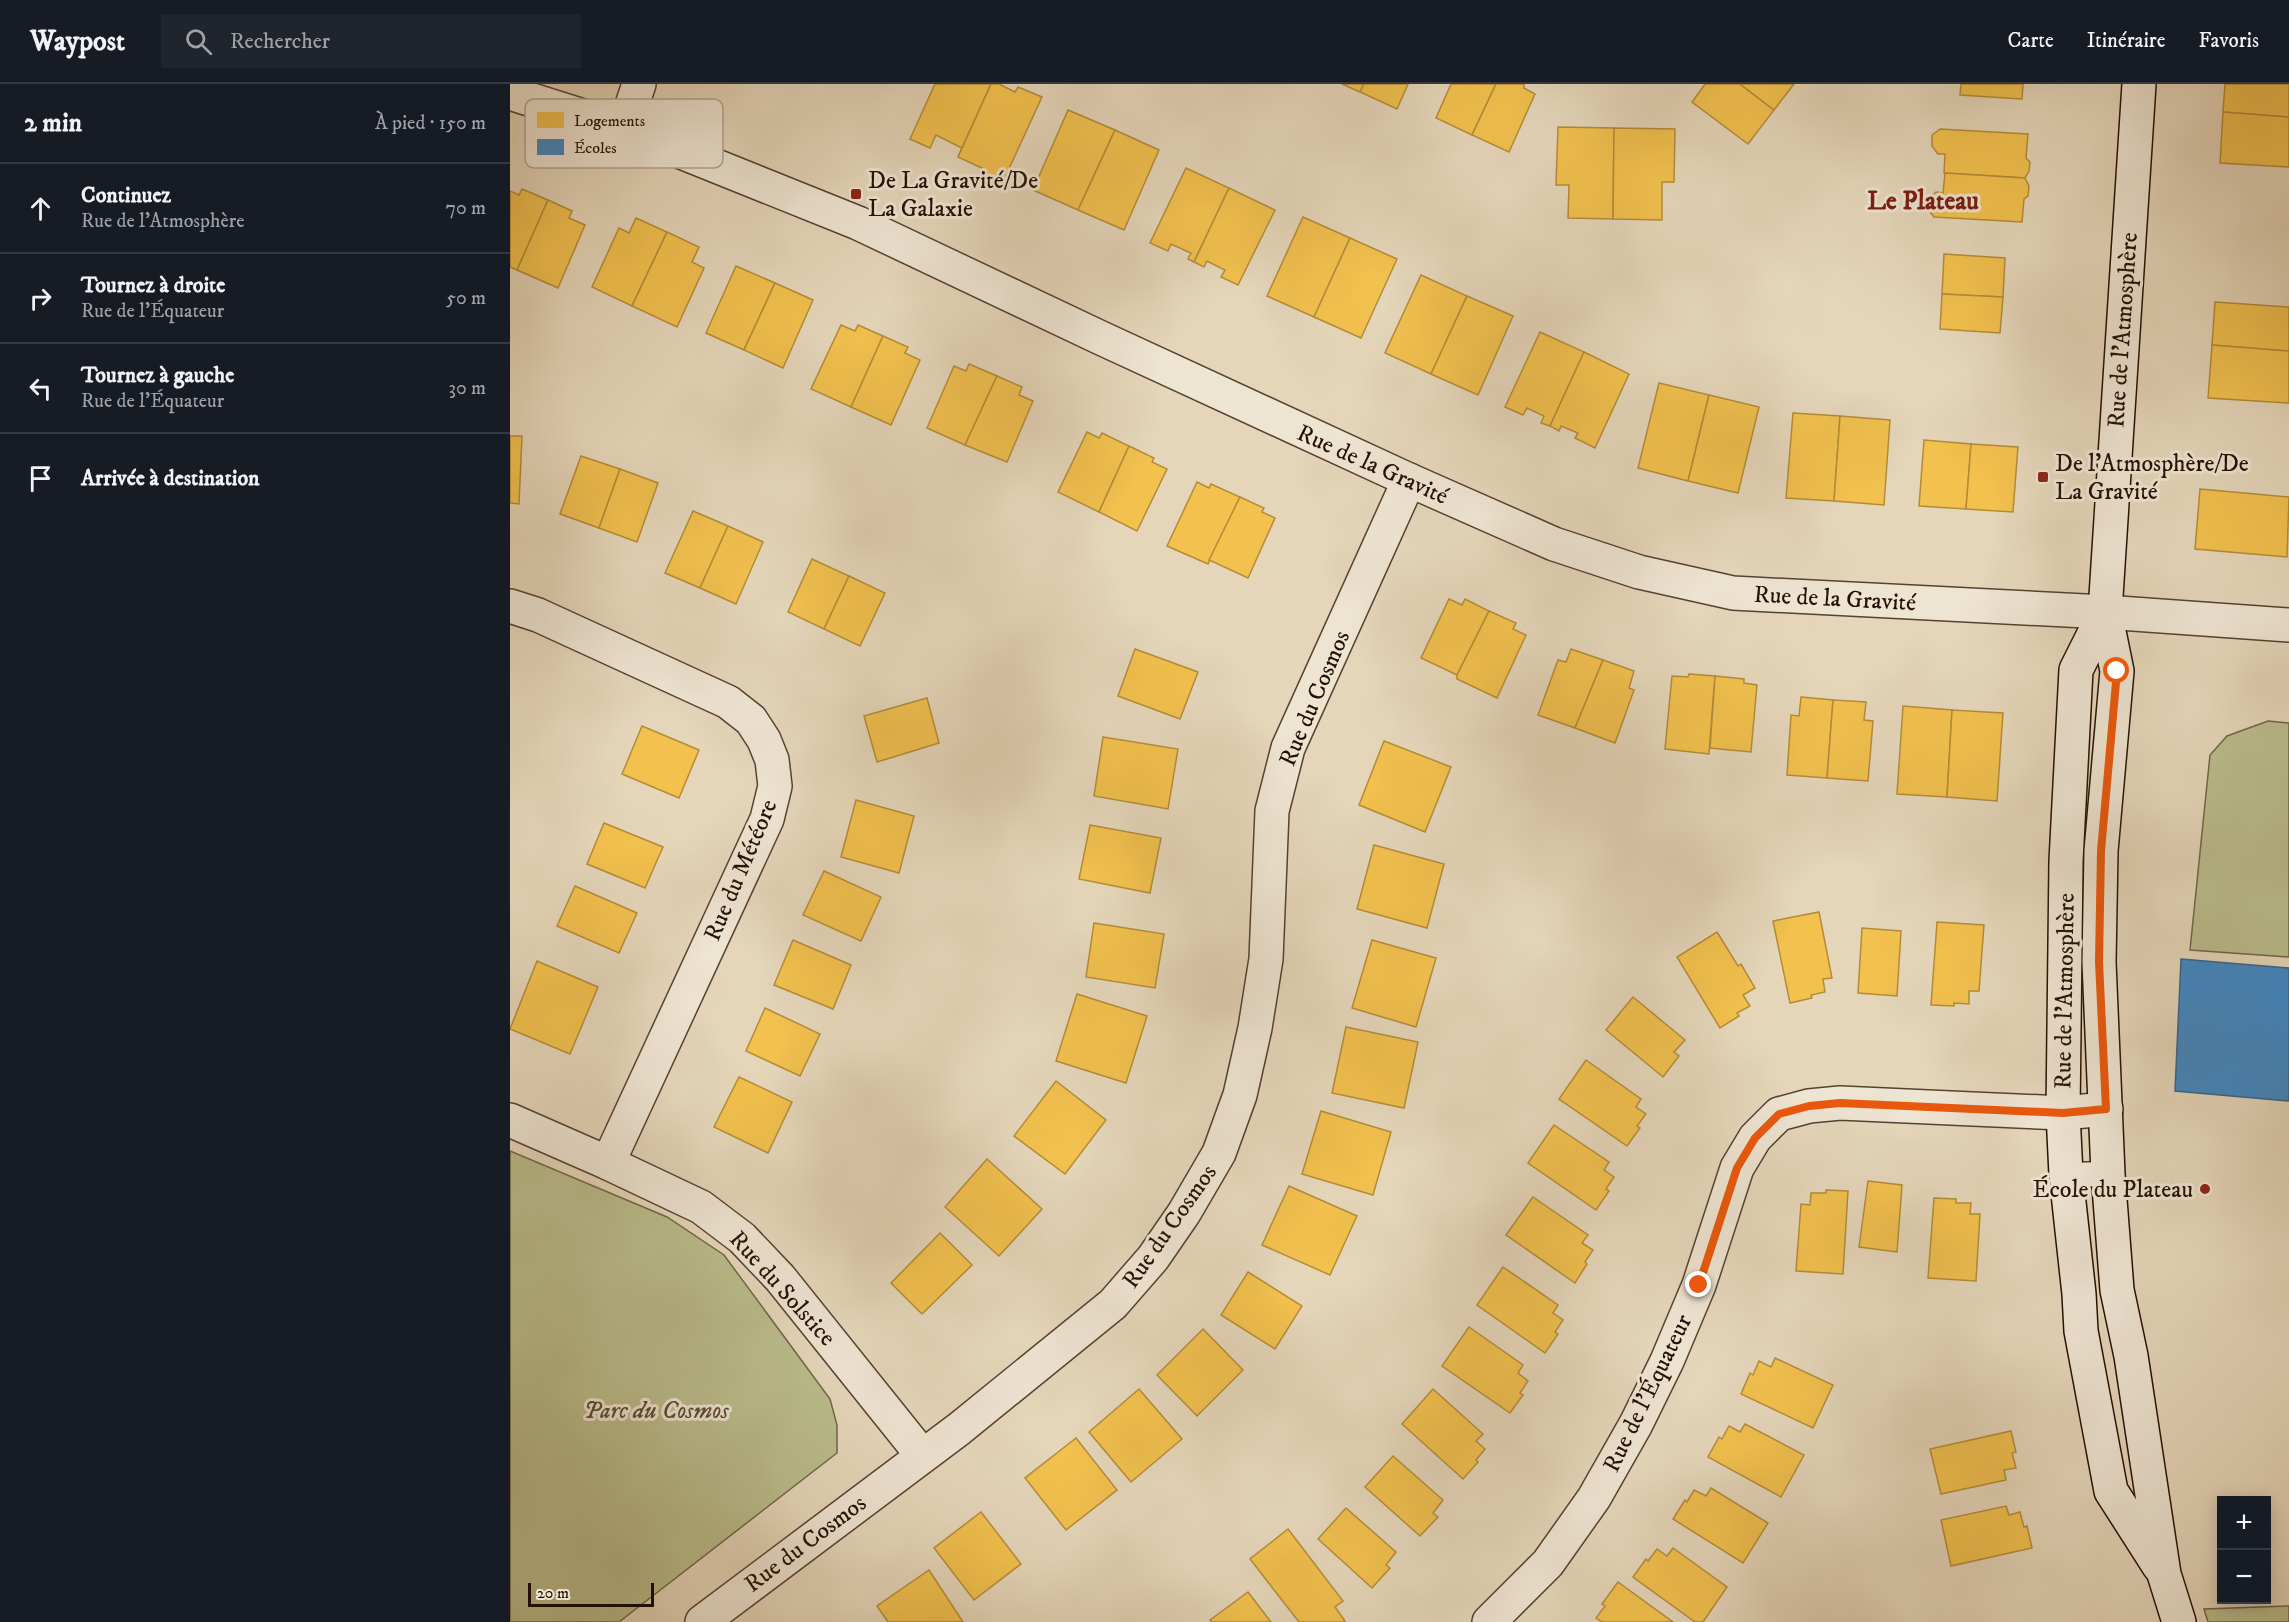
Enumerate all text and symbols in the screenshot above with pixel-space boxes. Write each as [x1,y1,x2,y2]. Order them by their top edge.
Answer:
search box [161,14,581,68]
text: Waypost [30,24,125,59]
icon: search [182,25,215,58]
text: Rechercher [230,28,330,55]
text: Carte [2008,28,2054,54]
text: Itinéraire [2087,28,2165,54]
text: Favoris [2198,28,2259,54]
legend [525,99,723,168]
text: 2 min [24,107,82,140]
text: À pied · 150 m [375,111,486,136]
text: Logements [574,111,645,131]
text: Écoles [574,138,617,158]
place label: De La Gravité/De La Galaxie [868,166,1038,224]
text: Continuez [81,182,171,209]
district label: Le Plateau [1867,185,1979,218]
marker: De La Gravité/De La Galaxie [849,187,863,201]
icon: ahead [24,192,57,225]
text: 70 m [445,196,486,221]
text: Rue de l'Atmosphère [81,209,244,234]
street label: Rue de l'Atmosphère [2101,231,2145,429]
text: Tournez à droite [81,272,225,299]
icon: right [24,282,57,315]
text: 50 m [446,286,486,311]
text: Rue de l'Équateur [81,299,224,324]
text: Tournez à gauche [81,362,234,389]
icon: left [24,372,57,405]
text: 30 m [448,376,486,401]
text: Rue de l'Équateur [81,389,224,414]
street label: Rue de la Gravité [1292,418,1453,512]
place label: De l'Atmosphère/De La Gravité [2055,449,2249,507]
icon: arrive [24,462,57,495]
text: Arrivée à destination [81,465,260,492]
marker: De l'Atmosphère/De La Gravité [2036,470,2050,484]
street label: Rue de la Gravité [1753,580,1917,618]
street label: Rue du Cosmos [1273,626,1357,771]
route start [2103,657,2129,683]
street label: Rue du Météore [698,795,784,946]
street label: Rue de l'Atmosphère [2048,893,2082,1089]
street label: Rue du Cosmos [1116,1159,1224,1294]
place label: École du Plateau [2033,1175,2193,1205]
marker: École du Plateau [2198,1182,2212,1196]
street label: Rue du Solstice [723,1225,842,1353]
route end [1685,1271,1711,1297]
street label: Rue de l'Équateur [1597,1310,1699,1477]
park label: Parc du Cosmos [584,1396,729,1426]
street label: Rue du Cosmos [739,1488,872,1599]
map controls [2217,1496,2271,1604]
button: + [2217,1496,2271,1550]
button: − [2217,1550,2271,1604]
scale bar [528,1580,654,1608]
text: 20 m [537,1583,569,1603]

